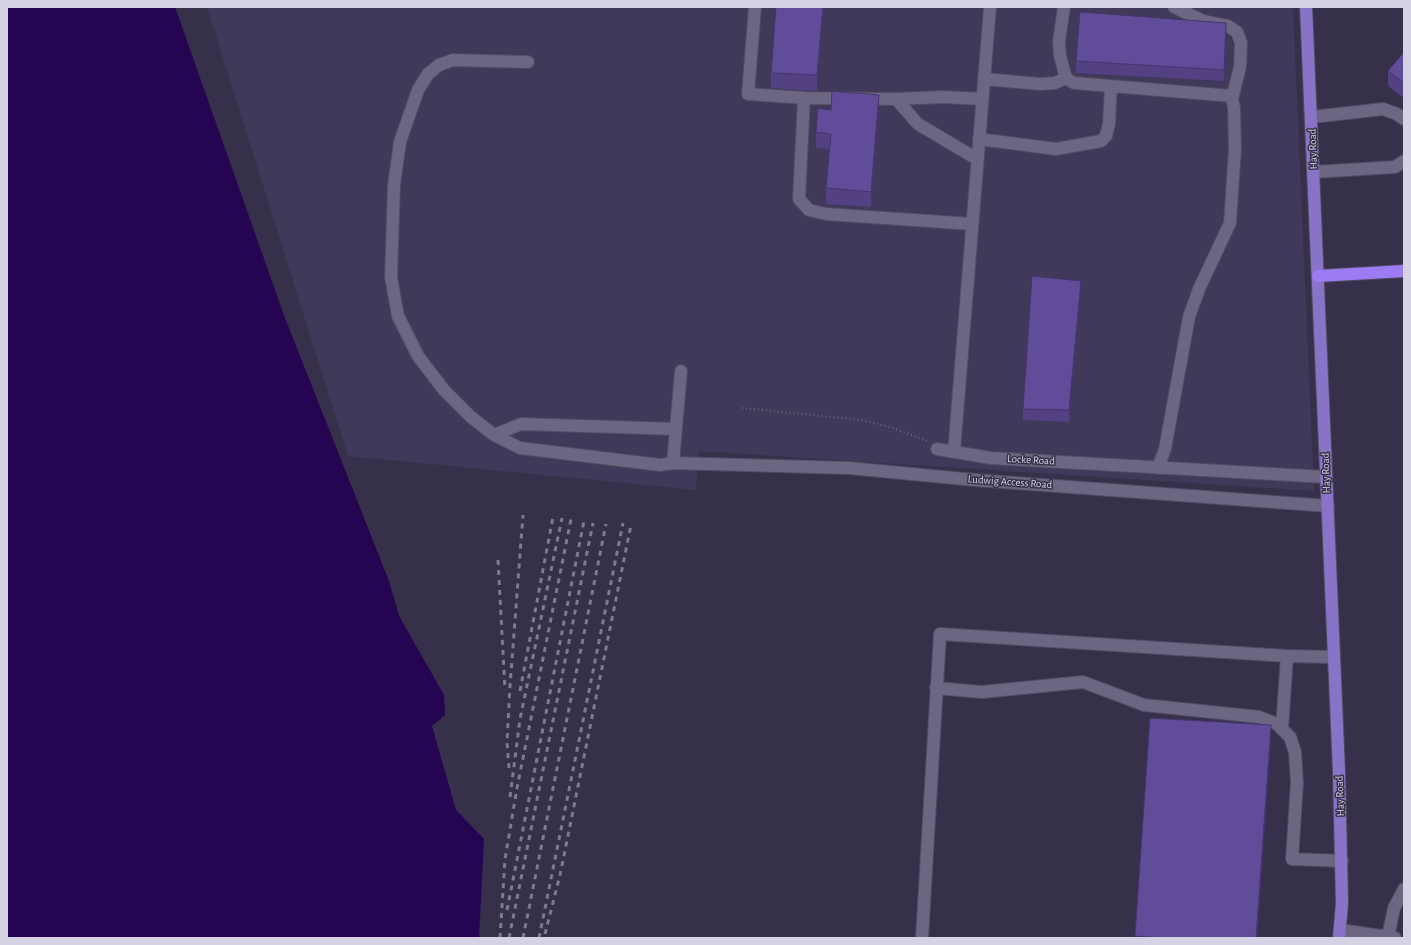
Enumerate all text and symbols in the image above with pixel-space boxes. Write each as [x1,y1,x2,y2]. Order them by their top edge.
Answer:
street label: Hay Road [1306,128,1320,170]
street label: Locke Road [1007,452,1055,468]
street label: Hay Road [1319,452,1333,494]
street label: Ludwig Access Road [967,472,1053,492]
street label: Hay Road [1333,775,1347,817]

